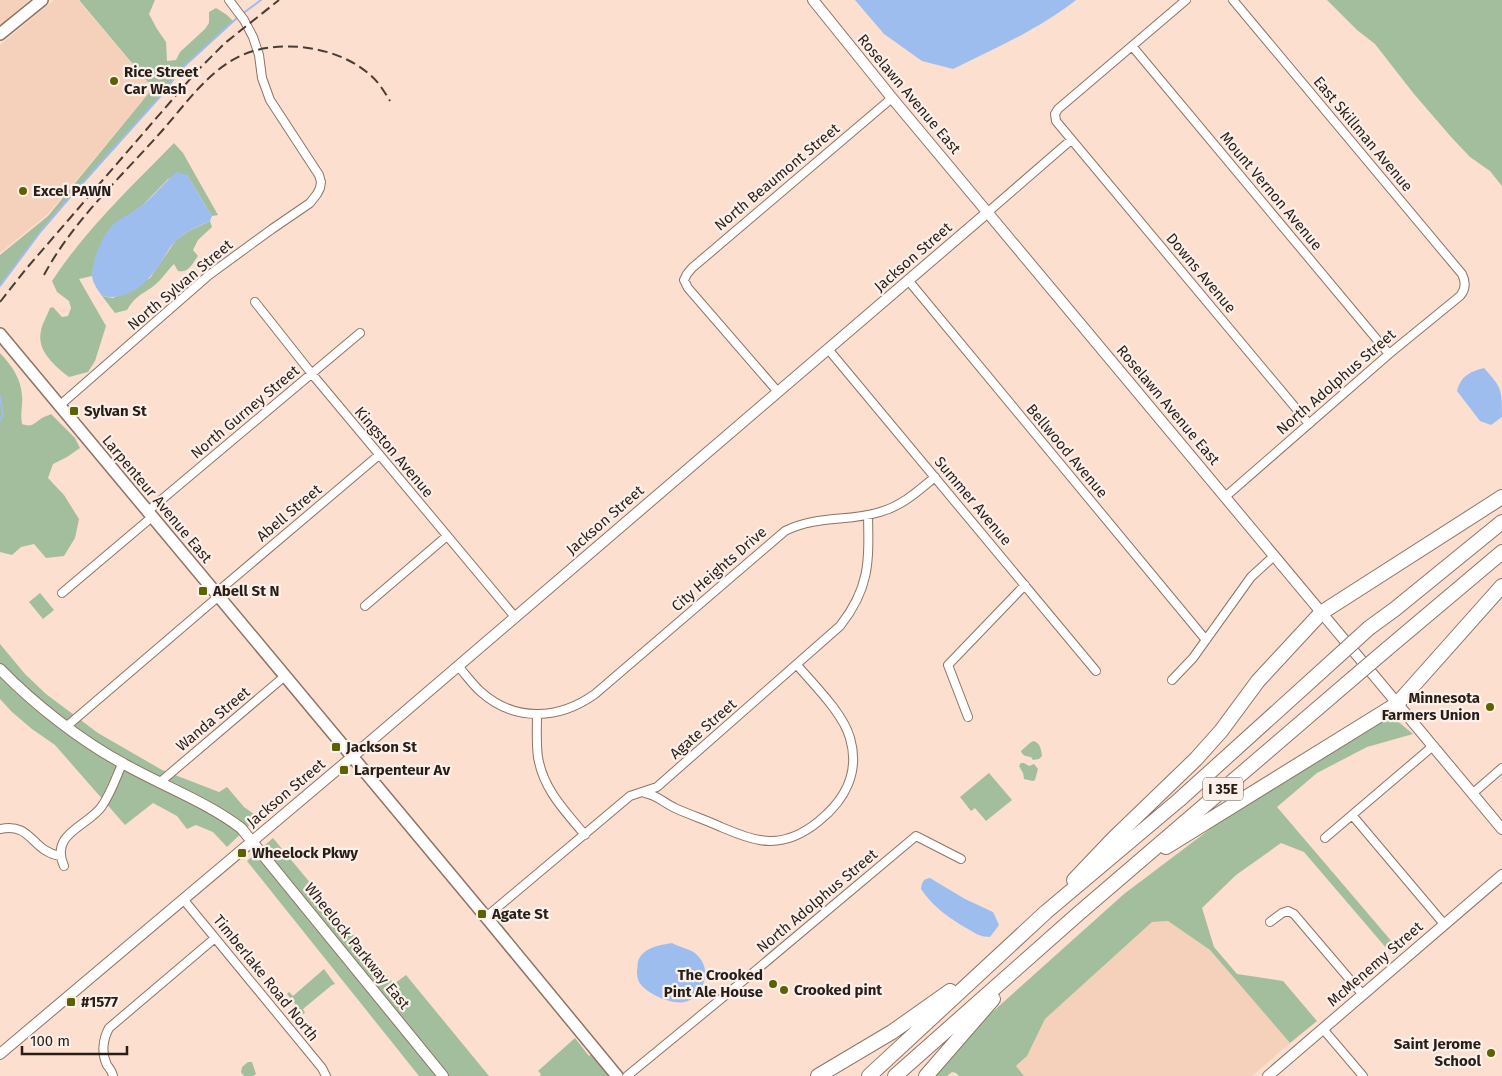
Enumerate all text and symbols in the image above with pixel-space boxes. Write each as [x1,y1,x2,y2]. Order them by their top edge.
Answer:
street label: Roselawn Avenue East [854,30,965,158]
place label: Rice Street Car Wash [124,63,199,98]
street label: East Skillman Avenue [1310,73,1416,195]
marker: Rice Street Car Wash [108,75,120,87]
street label: North Beaumont Street [711,119,844,235]
street label: Mount Vernon Avenue [1216,128,1326,254]
place label: Excel PAWN [33,182,111,200]
marker: Excel PAWN [17,185,29,197]
street label: Jackson Street [871,218,956,296]
street label: Downs Avenue [1162,229,1240,317]
street label: North Sylvan Street [124,236,237,334]
street label: North Adolphus Street [1273,325,1400,439]
street label: Roselawn Avenue East [1113,341,1224,469]
street label: North Gurney Street [187,361,303,463]
street label: Bellwood Avenue [1022,400,1112,502]
place label: Sylvan St [84,402,147,420]
street label: Kingston Avenue [351,403,437,501]
marker: Sylvan St [68,405,80,417]
street label: Larpenteur Avenue East [98,432,216,567]
street label: Summer Avenue [931,453,1015,549]
street label: Abell Street [253,480,326,545]
street label: Jackson Street [563,481,648,559]
street label: City Heights Drive [668,523,770,615]
place label: Abell St N [212,582,279,600]
marker: Abell St N [197,585,209,597]
street label: Wanda Street [172,683,254,755]
place label: Minnesota Farmers Union [1382,689,1480,724]
street label: Agate Street [666,695,740,763]
marker: Minnesota Farmers Union [1484,701,1496,713]
place label: Jackson St [345,738,417,756]
marker: Jackson St [330,741,342,753]
street label: Jackson Street [243,755,329,831]
place label: Larpenteur Av [354,761,450,779]
marker: Larpenteur Av [338,764,350,776]
road number: I 35E [1203,778,1243,801]
place label: Wheelock Pkwy [252,844,358,862]
street label: North Adolphus Street [753,845,881,957]
marker: Wheelock Pkwy [236,847,248,859]
street label: Wheelock Parkway East [301,879,414,1013]
place label: Agate St [491,905,549,923]
marker: Agate St [476,908,488,920]
street label: Timberlake Road North [209,911,323,1045]
street label: McMenemy Street [1324,917,1427,1010]
place label: The Crooked Pint Ale House [664,966,763,1001]
marker: The Crooked Pint Ale House [767,978,779,990]
place label: Crooked pint [794,981,882,999]
marker: Crooked pint [778,984,790,996]
place label: #1577 [81,993,118,1011]
marker: #1577 [65,996,77,1008]
scale bar [22,1024,128,1056]
text: 100 m [30,1032,70,1050]
place label: Saint Jerome School [1394,1035,1482,1070]
marker: Saint Jerome School [1485,1047,1497,1059]

